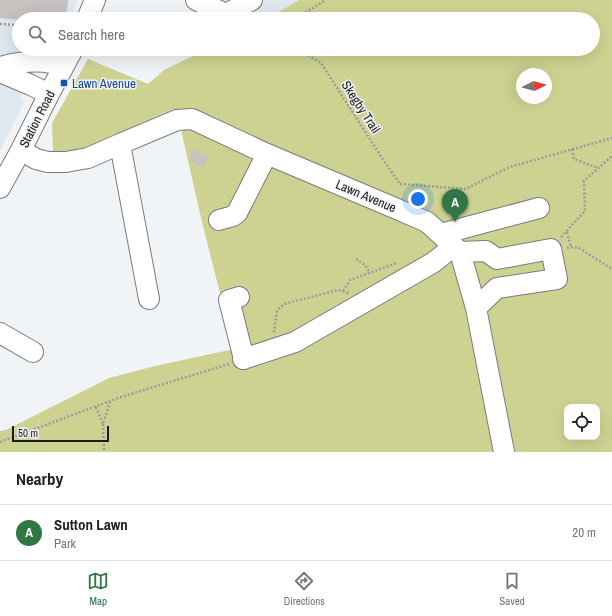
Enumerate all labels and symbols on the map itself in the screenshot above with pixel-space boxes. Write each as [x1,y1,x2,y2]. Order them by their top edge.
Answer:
north arrow [516,68,552,104]
place label: Lawn Avenue [72,75,136,92]
marker: Lawn Avenue [59,78,69,88]
street label: Skegby Trail [338,78,384,136]
street label: Station Road [15,87,59,151]
street label: Lawn Avenue [333,176,399,216]
your location [408,189,428,209]
pin: A [442,189,468,222]
scale bar [12,424,109,443]

